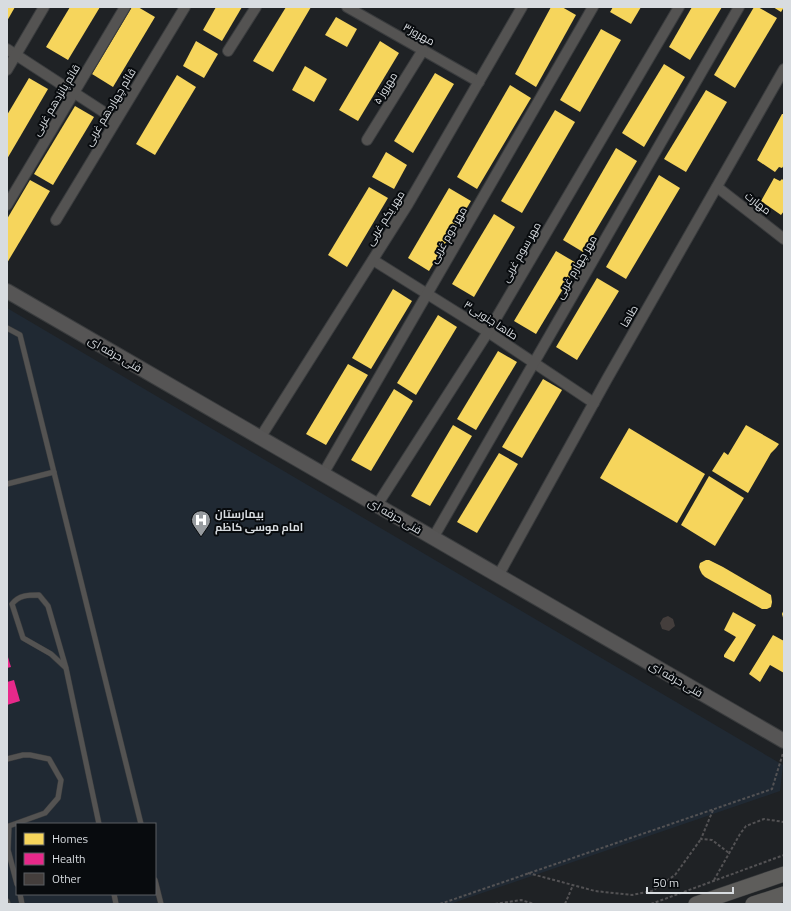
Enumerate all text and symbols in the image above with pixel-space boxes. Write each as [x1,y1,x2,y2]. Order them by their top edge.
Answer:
street label: مهروز۳ [400,19,438,49]
street label: قائم پانزدهم غربی [28,61,84,139]
street label: قائم چهاردهم غربی [80,65,140,149]
street label: مهروز ۵ [369,69,401,107]
street label: مهر یکم غربی [362,187,408,249]
street label: مهارت [742,188,774,218]
street label: مهر دوم غربی [425,204,471,266]
street label: مهر سوم غربی [497,219,545,285]
street label: مهر چهارم غربی [551,232,601,302]
street label: طاها جنوبی۳ [461,297,521,343]
street label: طاها [616,302,642,330]
street label: فنی حرفه ای [85,332,145,376]
street label: فنی حرفه ای [365,494,425,538]
place label: بیمارستان امام موسی کاظم [215,506,303,535]
hospital icon: بیمارستان امام موسی کاظم [190,509,212,537]
street label: فنی حرفه ای [646,657,706,701]
legend [16,823,156,895]
text: Homes [52,829,88,848]
text: Health [52,849,86,868]
text: Other [52,869,81,888]
scale bar [647,869,733,895]
text: 50 m [653,873,679,892]

